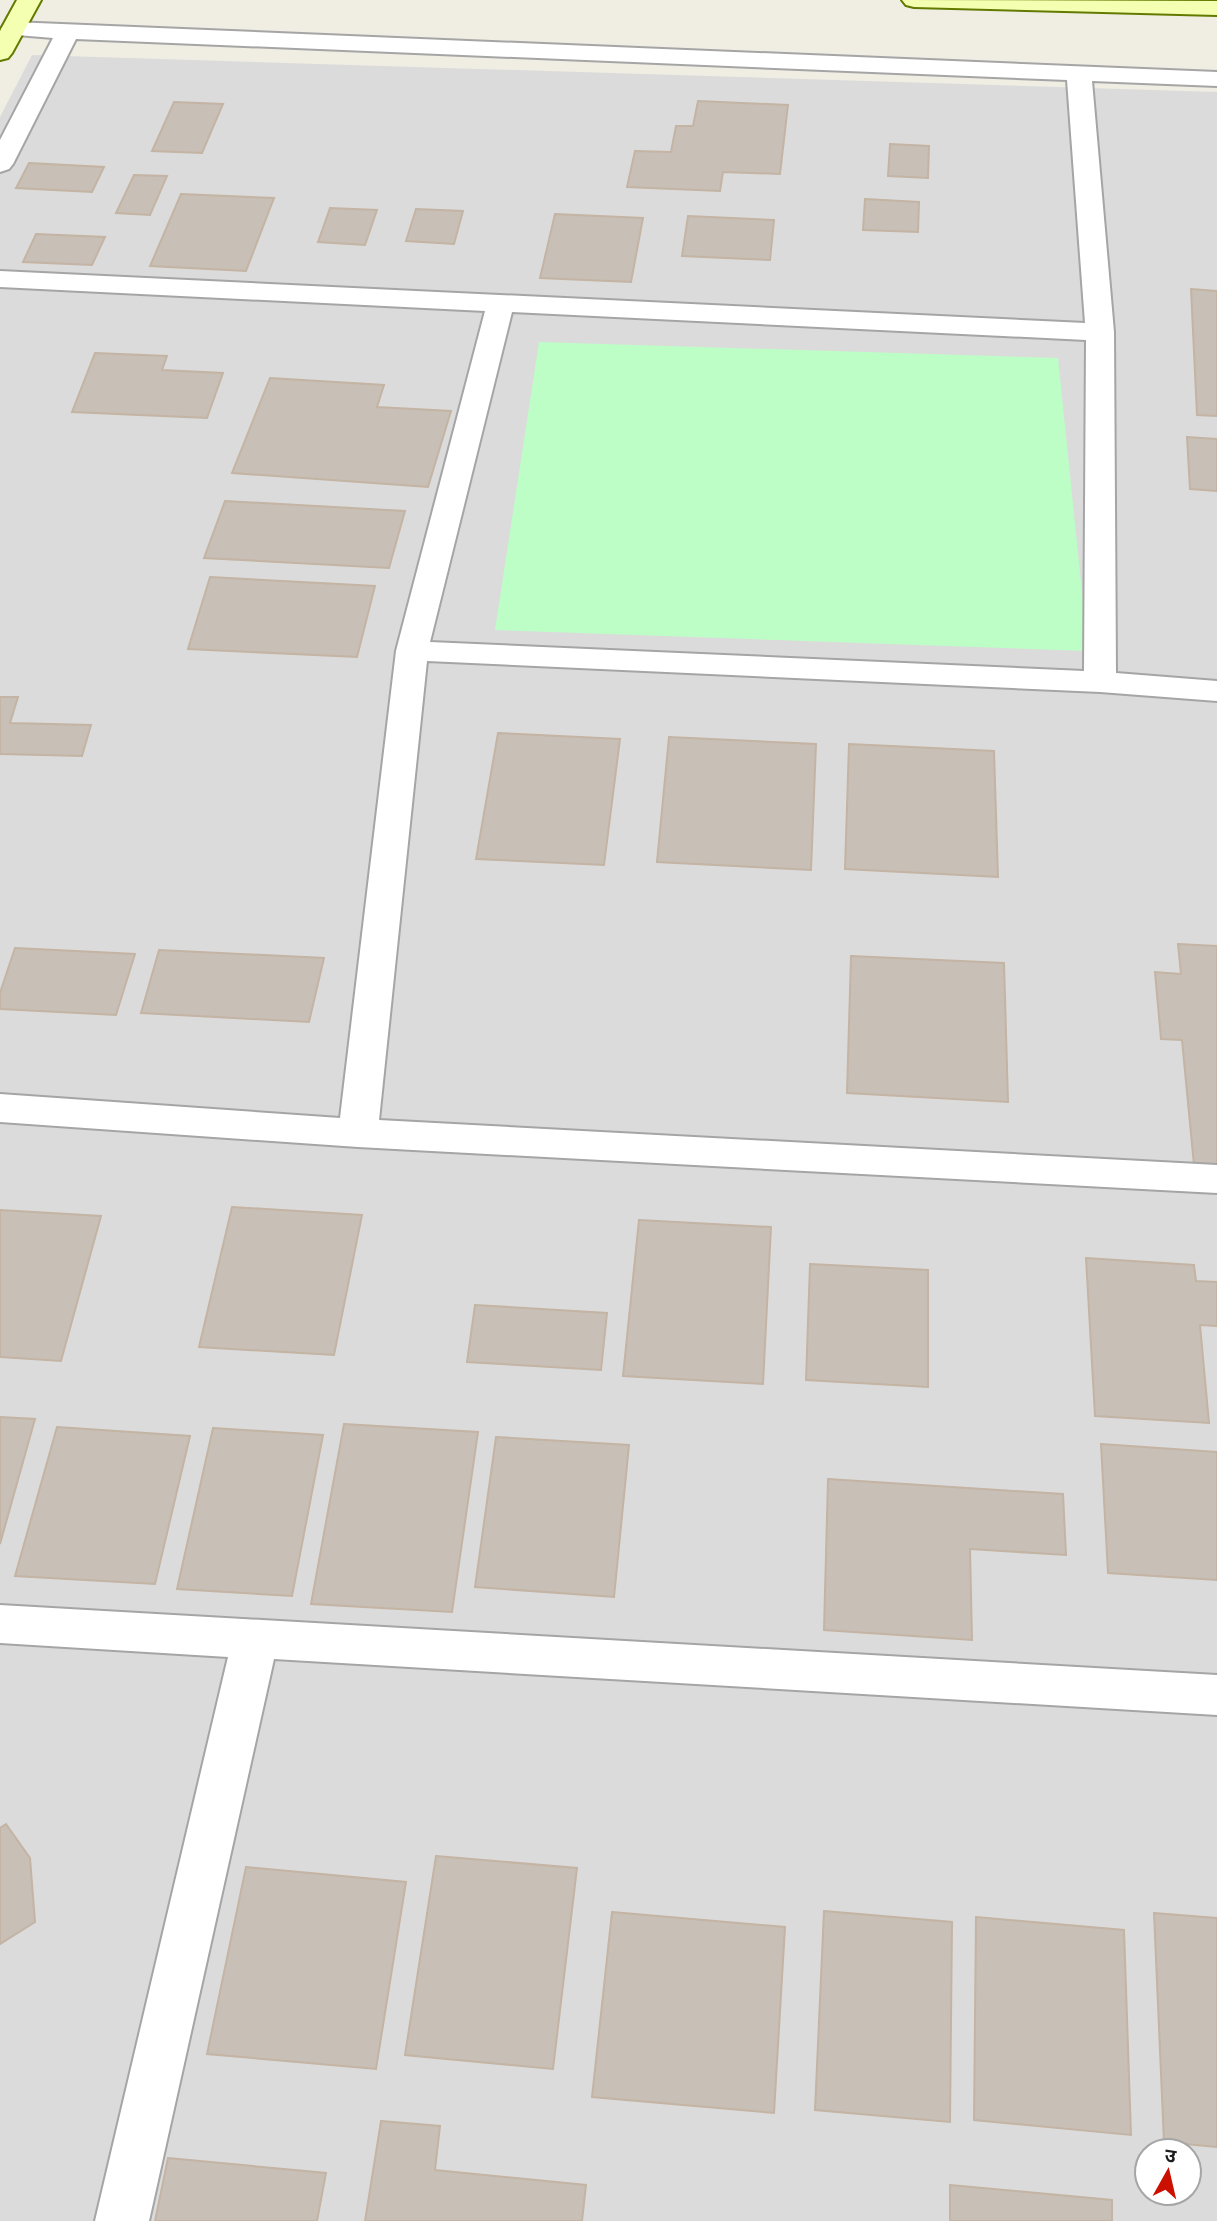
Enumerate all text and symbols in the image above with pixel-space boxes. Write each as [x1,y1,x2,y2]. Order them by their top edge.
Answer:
north arrow [1133,2137,1203,2207]
text: उ [1163,2143,1178,2168]

